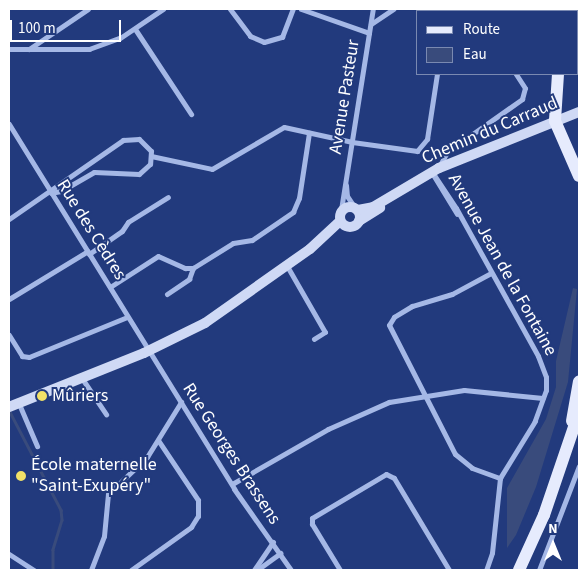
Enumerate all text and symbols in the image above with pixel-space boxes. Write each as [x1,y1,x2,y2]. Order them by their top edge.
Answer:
scale bar [12,10,124,42]
legend [416,10,578,75]
text: 100 m [18,18,56,39]
text: Route [463,19,500,40]
street label: Avenue Pasteur [325,38,365,156]
text: Eau [463,44,487,65]
street label: Chemin du Carraud [419,93,561,169]
street label: Avenue Jean de la Fontaine [443,170,561,360]
street label: Rue des Cèdres [52,176,130,284]
street label: Rue Georges Brassens [177,379,285,529]
place label: Mûriers [52,385,108,407]
marker: Mûriers [36,390,48,402]
place label: École maternelle "Saint-Exupéry" [31,455,157,498]
marker: École maternelle "Saint-Exupéry" [15,470,27,482]
north arrow [528,519,578,569]
text: N [548,519,558,539]

